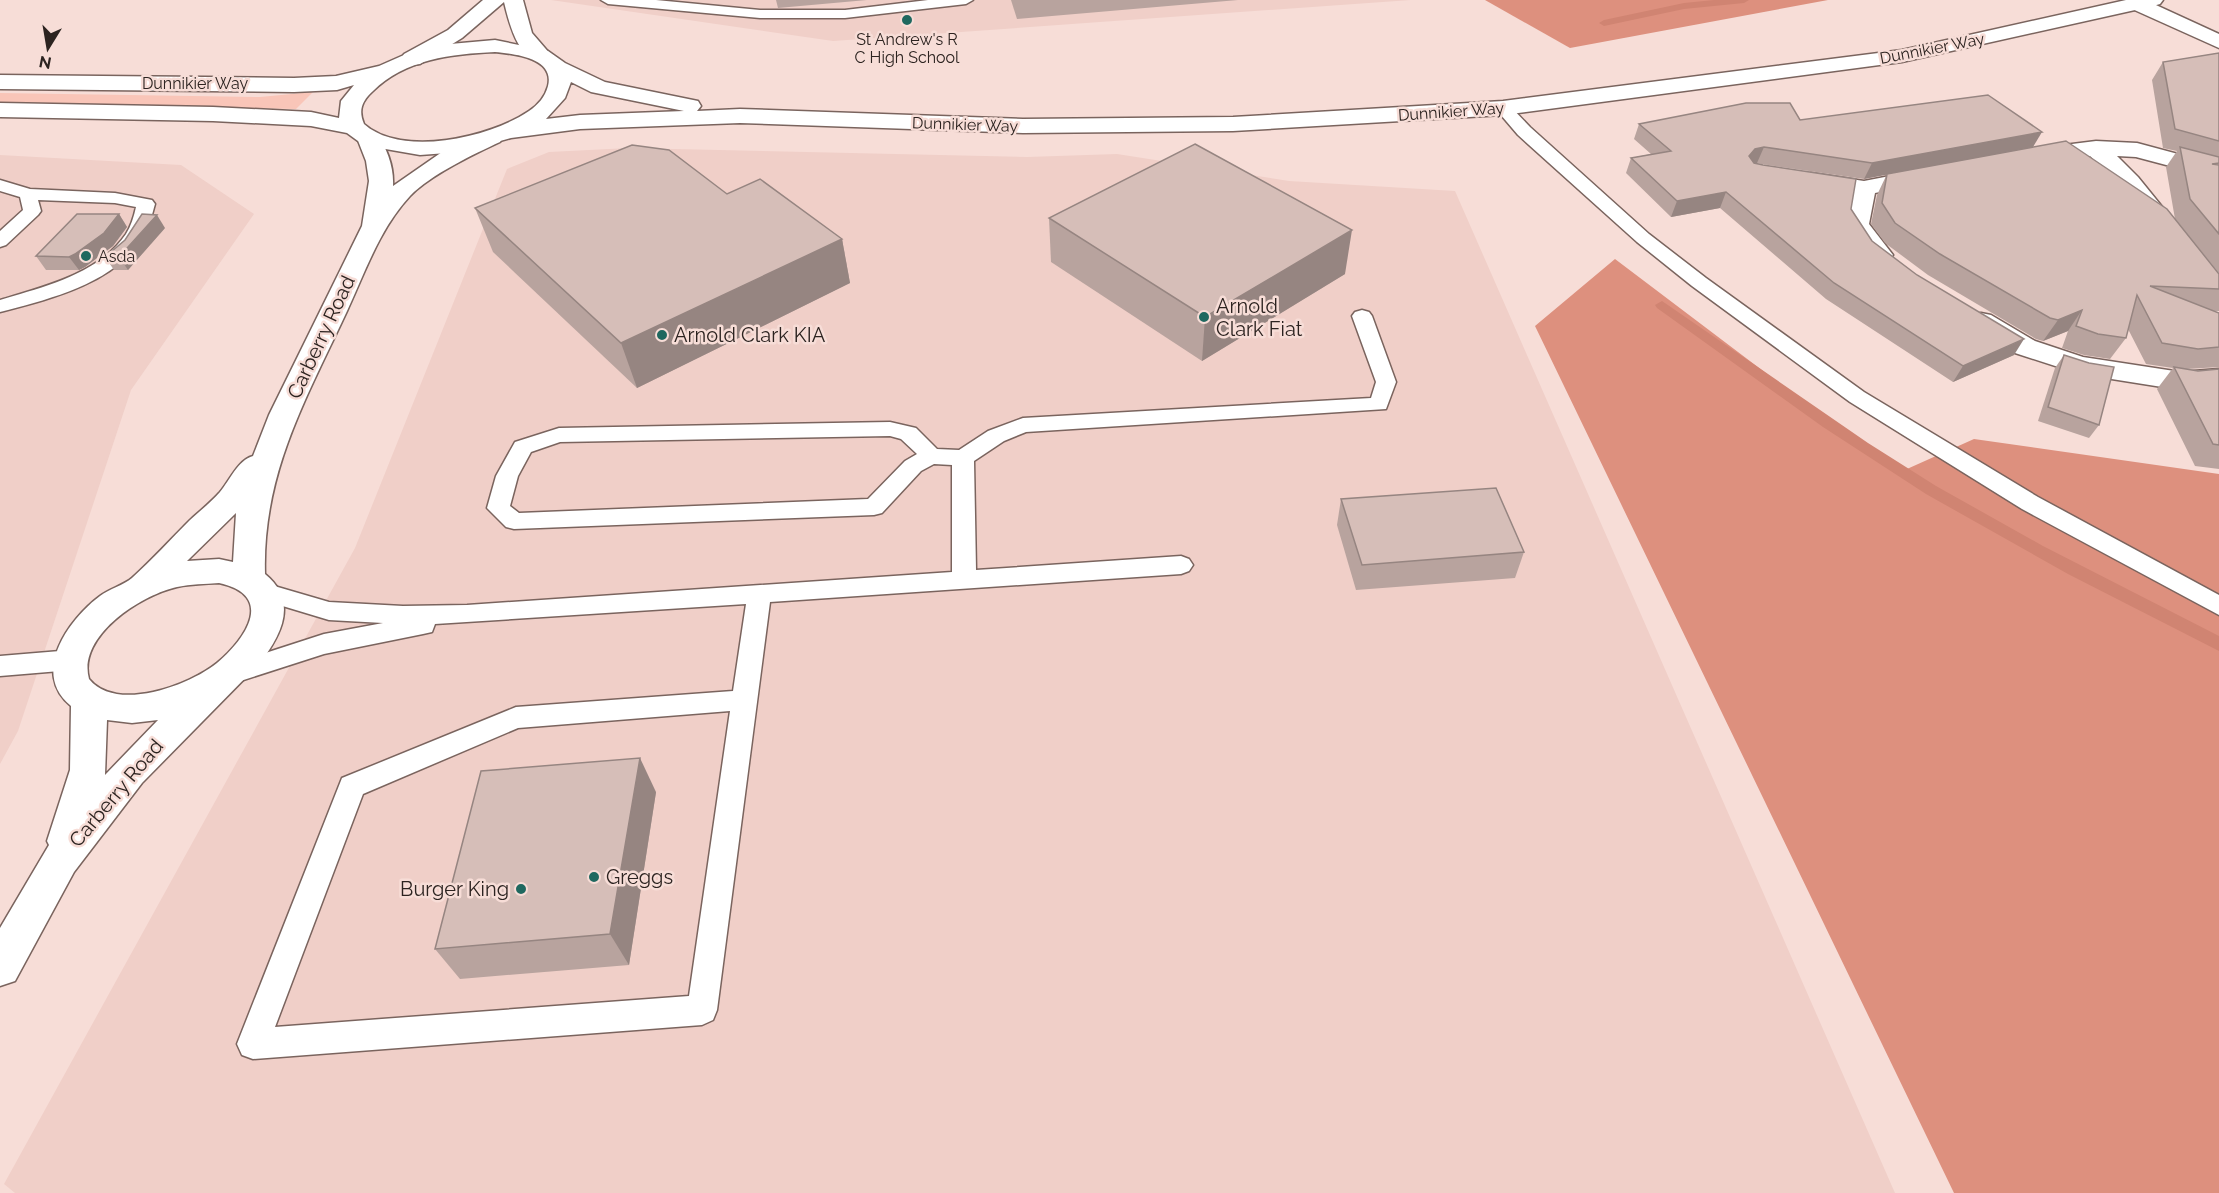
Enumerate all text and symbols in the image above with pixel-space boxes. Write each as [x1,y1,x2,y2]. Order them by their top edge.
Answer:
marker: St Andrew's R C High School [900,13,914,27]
north arrow [18,18,78,78]
street label: Dunnikier Way [1878,29,1986,68]
place label: St Andrew's R C High School [855,30,960,67]
text: N [37,52,53,73]
street label: Dunnikier Way [142,74,248,93]
street label: Dunnikier Way [1397,98,1505,125]
street label: Dunnikier Way [912,113,1019,136]
place label: Asda [98,247,135,266]
marker: Asda [79,249,93,263]
street label: Carberry Road [282,272,360,402]
place label: Arnold Clark Fiat [1216,294,1303,341]
marker: Arnold Clark Fiat [1197,310,1211,324]
place label: Arnold Clark KIA [674,323,826,347]
marker: Arnold Clark KIA [655,328,669,342]
street label: Carberry Road [64,734,168,852]
place label: Greggs [606,865,673,889]
marker: Greggs [587,870,601,884]
place label: Burger King [400,877,509,901]
marker: Burger King [514,882,528,896]

